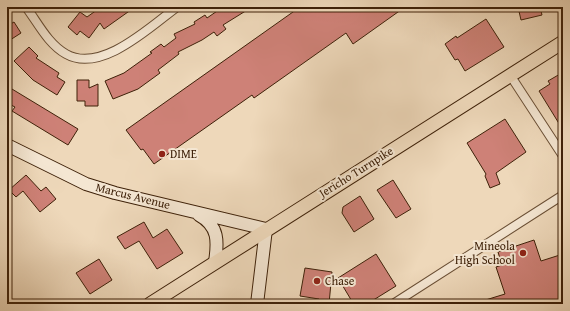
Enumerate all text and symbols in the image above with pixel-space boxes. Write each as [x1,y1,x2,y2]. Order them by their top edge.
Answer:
street label: Jericho Turnpike [314,142,396,202]
place label: DIME [170,145,197,162]
marker: DIME [157,149,167,159]
street label: Marcus Avenue [94,178,173,213]
place label: Mineola High School [455,237,516,268]
marker: Mineola High School [518,248,528,258]
place label: Chase [325,272,355,289]
marker: Chase [312,276,322,286]

